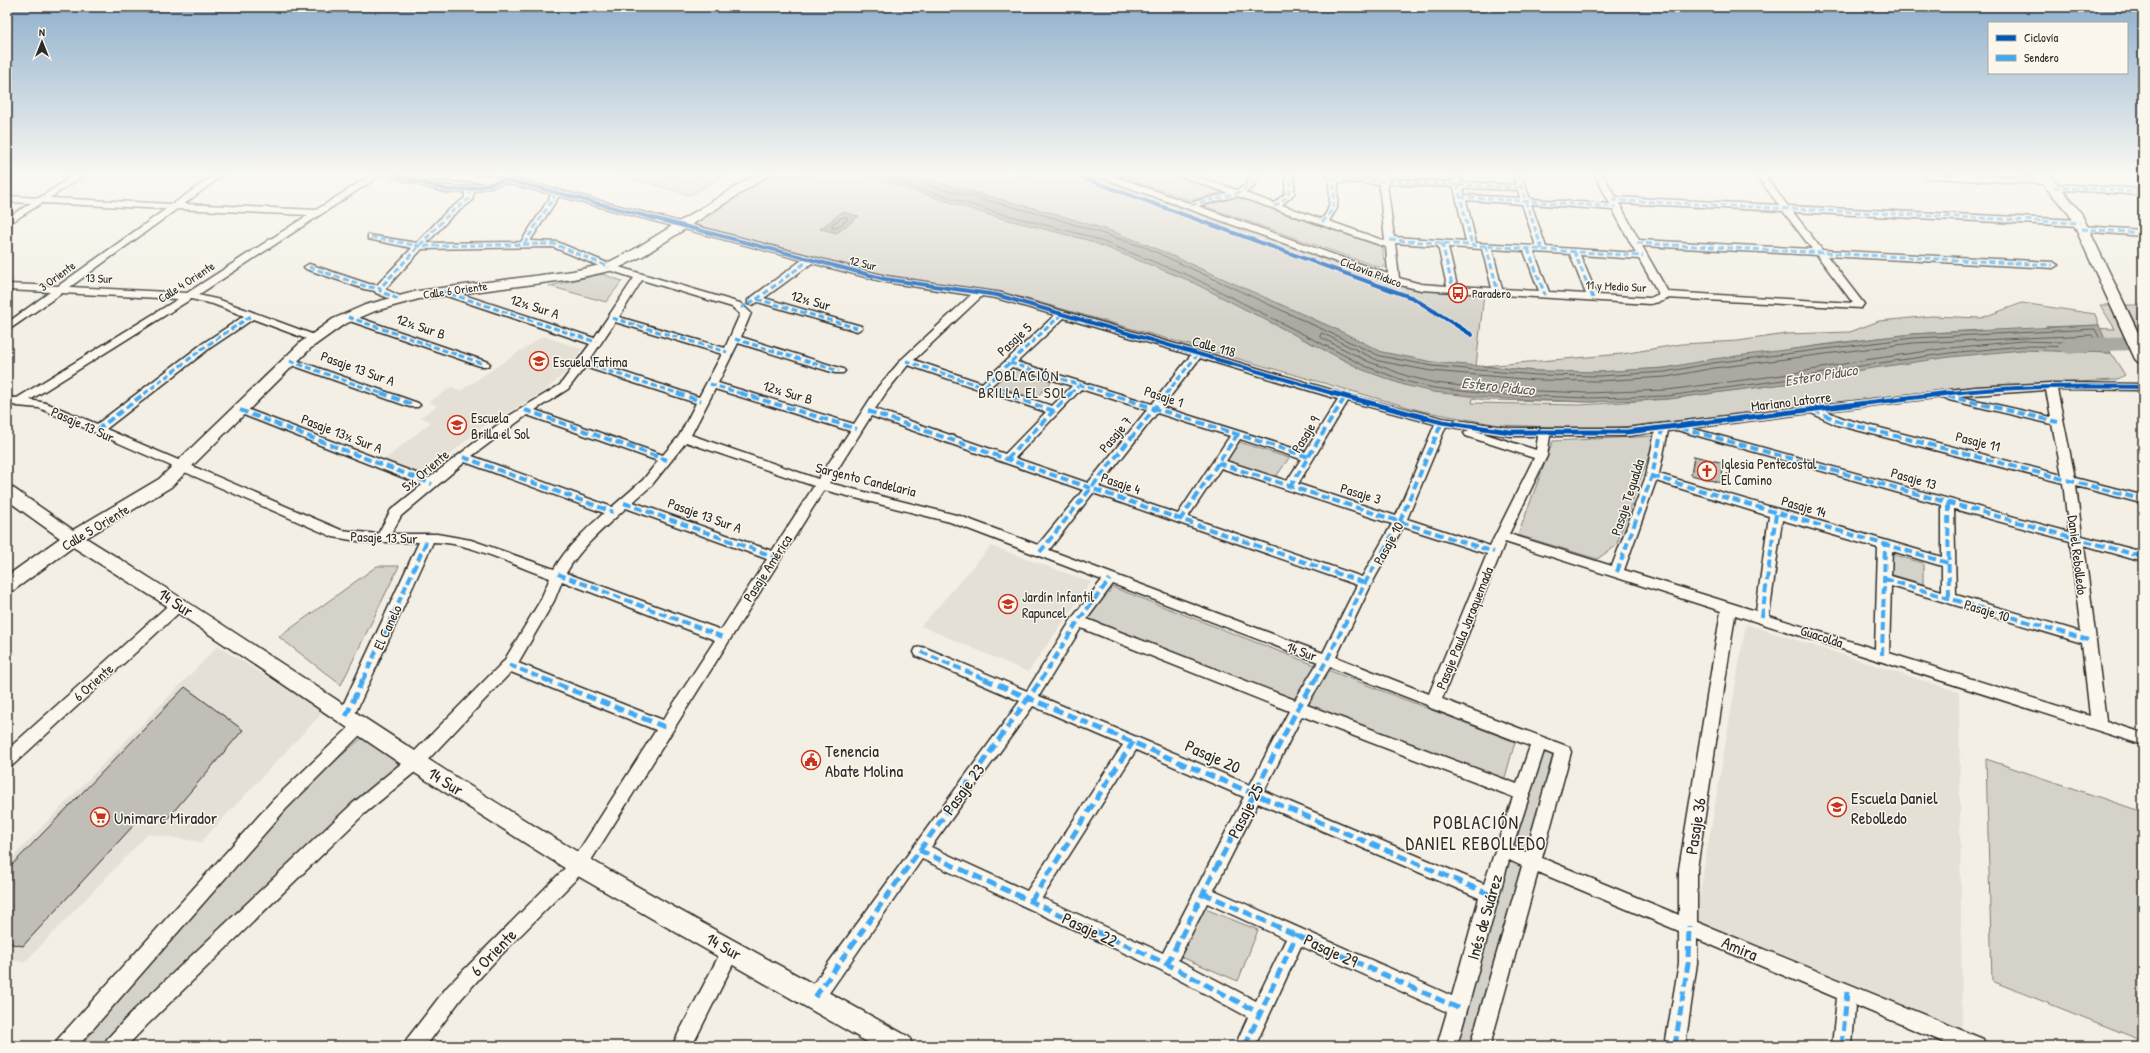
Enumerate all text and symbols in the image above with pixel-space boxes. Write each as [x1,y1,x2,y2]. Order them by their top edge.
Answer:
north arrow [22,22,62,62]
legend [1988,22,2128,74]
text: N [39,25,45,39]
text: Ciclovía [2024,29,2058,46]
text: Sendero [2024,49,2059,66]
street label: 12 Sur [848,251,879,275]
street label: Ciclovia Piduco [1338,253,1404,292]
street label: 3 Oriente [35,257,79,295]
street label: Calle 4 Oriente [154,257,218,307]
street label: 13 Sur [85,269,114,287]
street label: 11 y Medio Sur [1585,276,1647,296]
street label: Calle 6 Oriente [422,277,488,303]
bus stop icon: Paradero [1447,282,1469,304]
street label: 12½ Sur [789,285,834,315]
place label: Paradero [1472,285,1511,302]
street label: 12½ Sur A [508,289,562,323]
street label: 12½ Sur B [394,309,448,343]
street label: Pasaje 5 [992,318,1036,361]
street label: Calle 118 [1190,331,1238,361]
street label: Pasaje 13 Sur A [318,346,398,391]
school or university icon: Escuela Fatima [528,350,550,372]
place label: Escuela Fatima [553,352,628,371]
water label: Estero Piduco [1783,359,1860,391]
district label: POBLACIÓN BRILLA EL SOL [978,365,1068,403]
water label: Estero Piduco [1461,372,1536,400]
street label: 12½ Sur B [761,375,815,409]
street label: Pasaje 1 [1142,381,1186,412]
street label: Mariano Latorre [1750,387,1833,415]
street label: Pasaje 13 Sur [48,402,118,448]
place label: Escuela Brilla el Sol [471,408,530,443]
street label: Pasaje 13½ Sur A [298,409,385,458]
street label: Pasaje 7 [1094,412,1137,457]
street label: Pasaje 9 [1286,412,1324,457]
school or university icon: Escuela Brilla el Sol [446,414,468,436]
street label: Pasaje 11 [1953,426,2002,457]
street label: 5½ Oriente [397,444,453,495]
place label: Iglesia Pentecostal El Camino [1721,454,1817,489]
street label: Pasaje Tegualda [1606,456,1649,538]
street label: Sargento Candelaria [814,457,919,502]
church icon: Iglesia Pentecostal El Camino [1696,460,1718,482]
street label: Pasaje 13 [1889,462,1939,495]
street label: Pasaje 4 [1098,467,1143,500]
street label: Pasaje 3 [1338,478,1384,509]
street label: Pasaje 14 [1779,491,1828,522]
street label: Pasaje 13 Sur A [665,493,745,538]
street label: Calle 5 Oriente [58,499,133,555]
street label: Daniel Rebolledo [2064,514,2092,596]
street label: Pasaje 10 [1368,518,1408,568]
street label: Pasaje 13 Sur [350,526,419,549]
street label: Pasaje América [738,530,797,606]
street label: Pasaje Paula Jaraquemada [1431,563,1498,692]
street label: 14 Sur [154,582,198,622]
place label: Jardín Infantil Rapuncel [1022,587,1095,623]
school or university icon: Jardín Infantil Rapuncel [997,593,1019,615]
street label: Pasaje 10 [1962,594,2012,627]
street label: El Canelo [368,601,406,653]
street label: Guacolda [1798,620,1846,652]
street label: 14 Sur [1284,637,1320,665]
street label: 6 Oriente [69,659,117,705]
street label: Pasaje 20 [1182,734,1245,779]
place label: Tenencia Abate Molina [825,739,903,782]
public building icon: Tenencia Abate Molina [800,749,822,771]
street label: Pasaje 23 [937,758,990,819]
street label: 14 Sur [424,761,468,801]
street label: Pasaje 25 [1222,780,1268,842]
place label: Escuela Daniel Rebolledo [1851,786,1938,829]
street label: Pasaje 36 [1679,796,1711,856]
school or university icon: Escuela Daniel Rebolledo [1826,796,1848,818]
supermarket icon: Unimarc Mirador [89,806,111,828]
place label: Unimarc Mirador [114,806,218,829]
district label: POBLACIÓN DANIEL REBOLLEDO [1405,810,1547,856]
street label: Inés de Suárez [1461,872,1507,962]
street label: Pasaje 22 [1059,906,1121,952]
street label: 6 Oriente [465,923,521,981]
street label: 14 Sur [702,927,746,965]
street label: Pasaje 29 [1300,928,1362,972]
street label: Amira [1719,930,1762,966]

